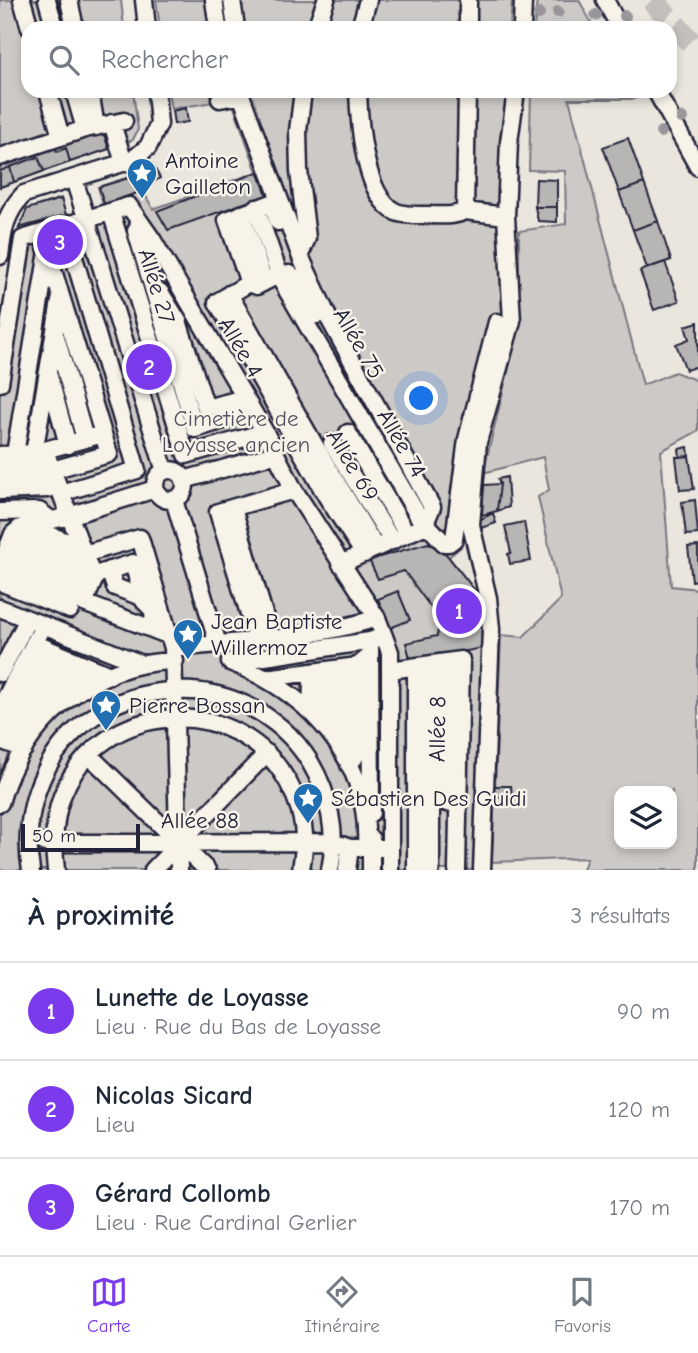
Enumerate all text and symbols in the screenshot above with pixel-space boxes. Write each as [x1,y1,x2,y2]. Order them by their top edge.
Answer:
search box [21,21,677,98]
icon: search [45,41,83,79]
text: Rechercher [101,45,228,75]
place label: Antoine Gailleton [165,147,251,200]
place icon: Antoine Gailleton [125,156,159,200]
pin: 3 [37,216,83,268]
street label: Allée 27 [132,245,181,327]
street label: Allée 75 [327,303,390,384]
street label: Allée 4 [213,312,269,382]
pin: 2 [126,341,172,393]
your location [404,381,438,415]
street label: Allée 74 [371,404,432,482]
park label: Cimetière de Loyasse ancien [162,405,310,458]
street label: Allée 69 [321,425,384,506]
pin: 1 [436,585,482,637]
place label: Jean Baptiste Willermoz [211,608,342,661]
place icon: Jean Baptiste Willermoz [171,617,205,661]
place icon: Pierre Bossan [89,688,123,732]
place label: Pierre Bossan [129,692,266,719]
street label: Allée 8 [423,696,452,762]
place icon: Sébastien Des Guidi [291,781,325,825]
place label: Sébastien Des Guidi [331,785,527,812]
map controls [614,786,677,849]
button: layers [614,786,677,849]
street label: Allée 88 [161,807,239,834]
scale bar [21,821,140,853]
text: 50 m [32,825,76,847]
text: À proximité [28,898,174,933]
text: 3 résultats [570,902,670,929]
text: Lunette de Loyasse [95,983,309,1013]
text: 1 [46,998,56,1025]
text: 90 m [617,998,670,1025]
text: Lieu · Rue du Bas de Loyasse [95,1013,381,1040]
text: Nicolas Sicard [95,1081,253,1111]
text: 2 [45,1096,57,1123]
text: 120 m [608,1096,670,1123]
text: Lieu [95,1111,135,1138]
text: Gérard Collomb [95,1179,271,1209]
text: 3 [45,1194,57,1221]
text: 170 m [609,1194,670,1221]
text: Lieu · Rue Cardinal Gerlier [95,1209,356,1236]
tab: Carte [87,1273,130,1337]
tab: Itinéraire [305,1273,380,1337]
tab: Favoris [554,1273,611,1337]

